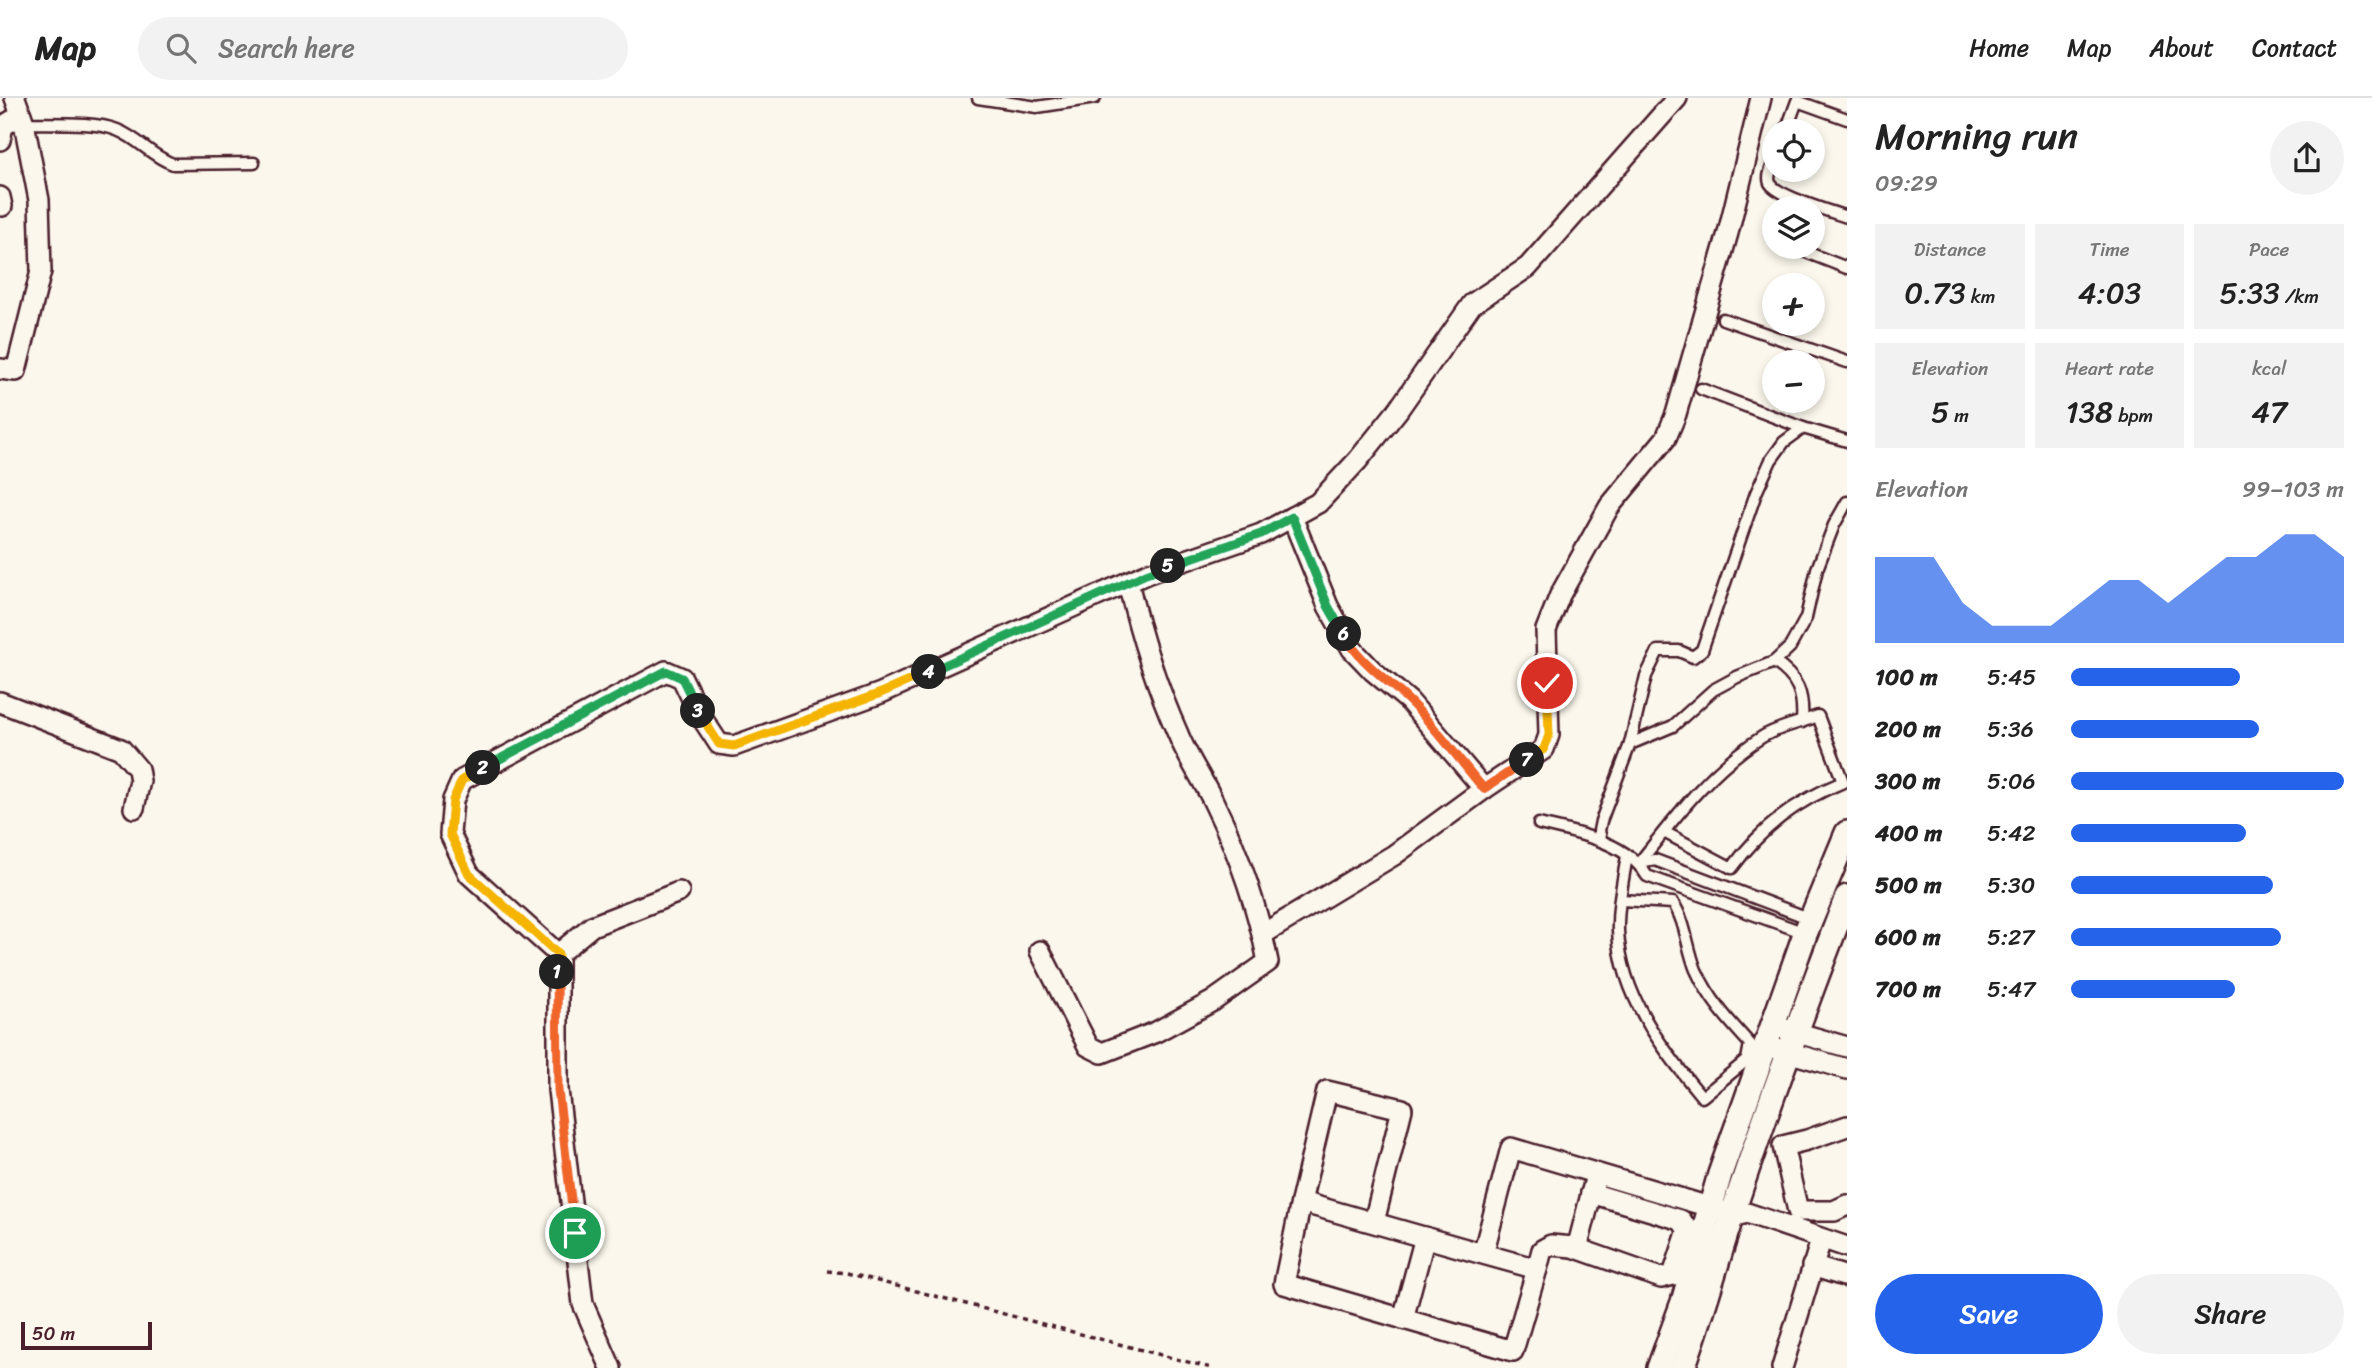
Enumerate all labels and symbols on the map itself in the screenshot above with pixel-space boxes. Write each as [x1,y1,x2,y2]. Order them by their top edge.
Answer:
pin: 5 [1150,548,1186,584]
pin: 6 [1326,616,1362,652]
pin [1517,653,1577,713]
pin: 4 [912,654,946,690]
pin: 3 [680,694,716,728]
pin: 7 [1510,742,1544,778]
pin: 2 [466,750,500,786]
pin: 1 [540,954,574,990]
pin [545,1203,605,1263]
scale bar [21,1319,152,1351]

